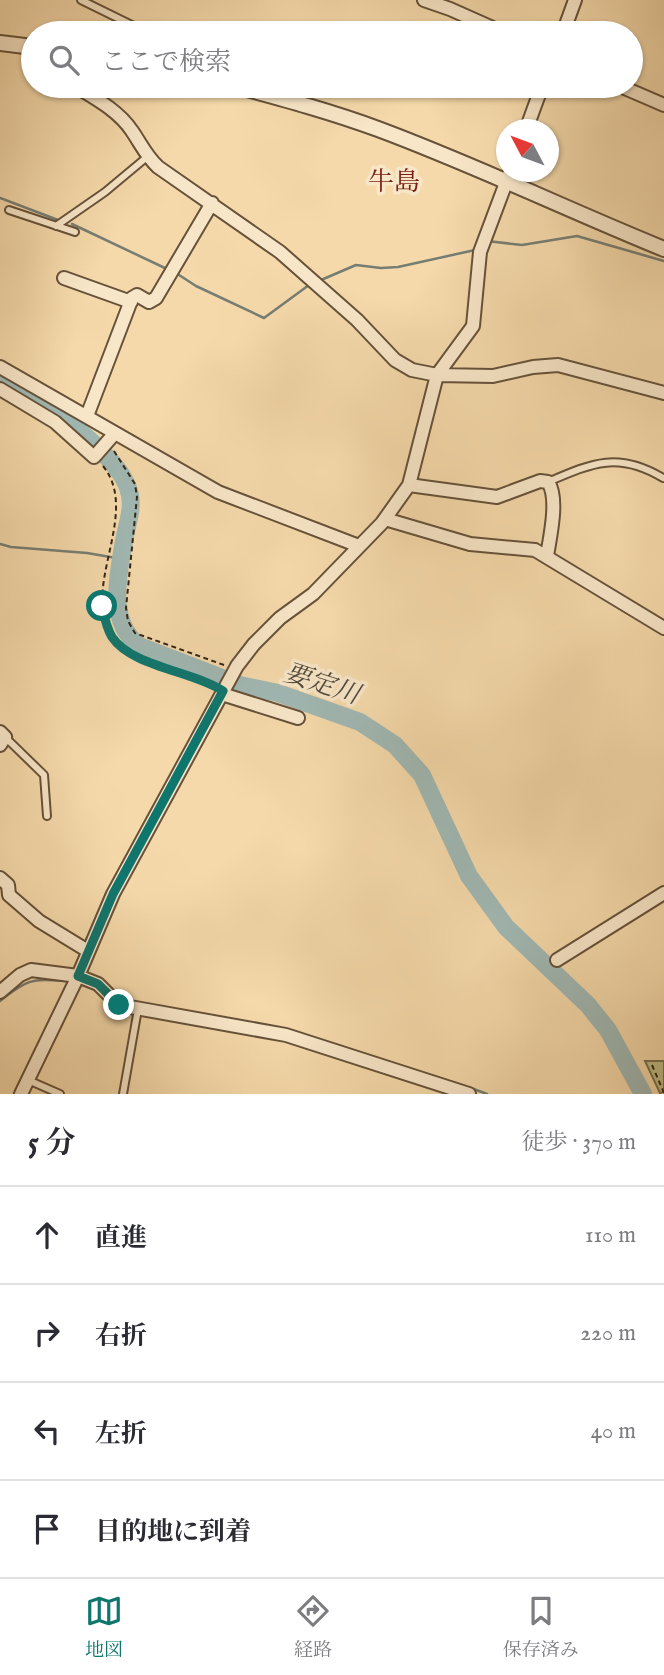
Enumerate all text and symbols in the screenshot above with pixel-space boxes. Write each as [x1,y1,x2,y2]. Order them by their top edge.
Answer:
search box [21,21,643,98]
icon: search [45,41,83,79]
text: ここで検索 [101,46,231,79]
north arrow [496,119,559,182]
district label: 牛島 [368,166,420,199]
route start [86,590,117,621]
water label: 要定川 [279,657,367,713]
route end [103,989,134,1020]
text: 5 分 [28,1125,75,1163]
text: 徒歩 · 370 m [521,1128,636,1157]
icon: ahead [28,1216,66,1254]
text: 110 m [585,1221,636,1250]
text: 直進 [95,1222,147,1255]
icon: right [28,1314,66,1352]
text: 220 m [580,1319,636,1348]
text: 右折 [95,1320,147,1353]
icon: left [28,1412,66,1450]
text: 40 m [591,1417,636,1446]
text: 左折 [95,1418,147,1451]
icon: arrive [28,1510,66,1548]
text: 目的地に到着 [95,1516,251,1549]
tab: 地図 [85,1592,123,1663]
tab: 経路 [294,1592,332,1663]
tab: 保存済み [503,1592,579,1663]

